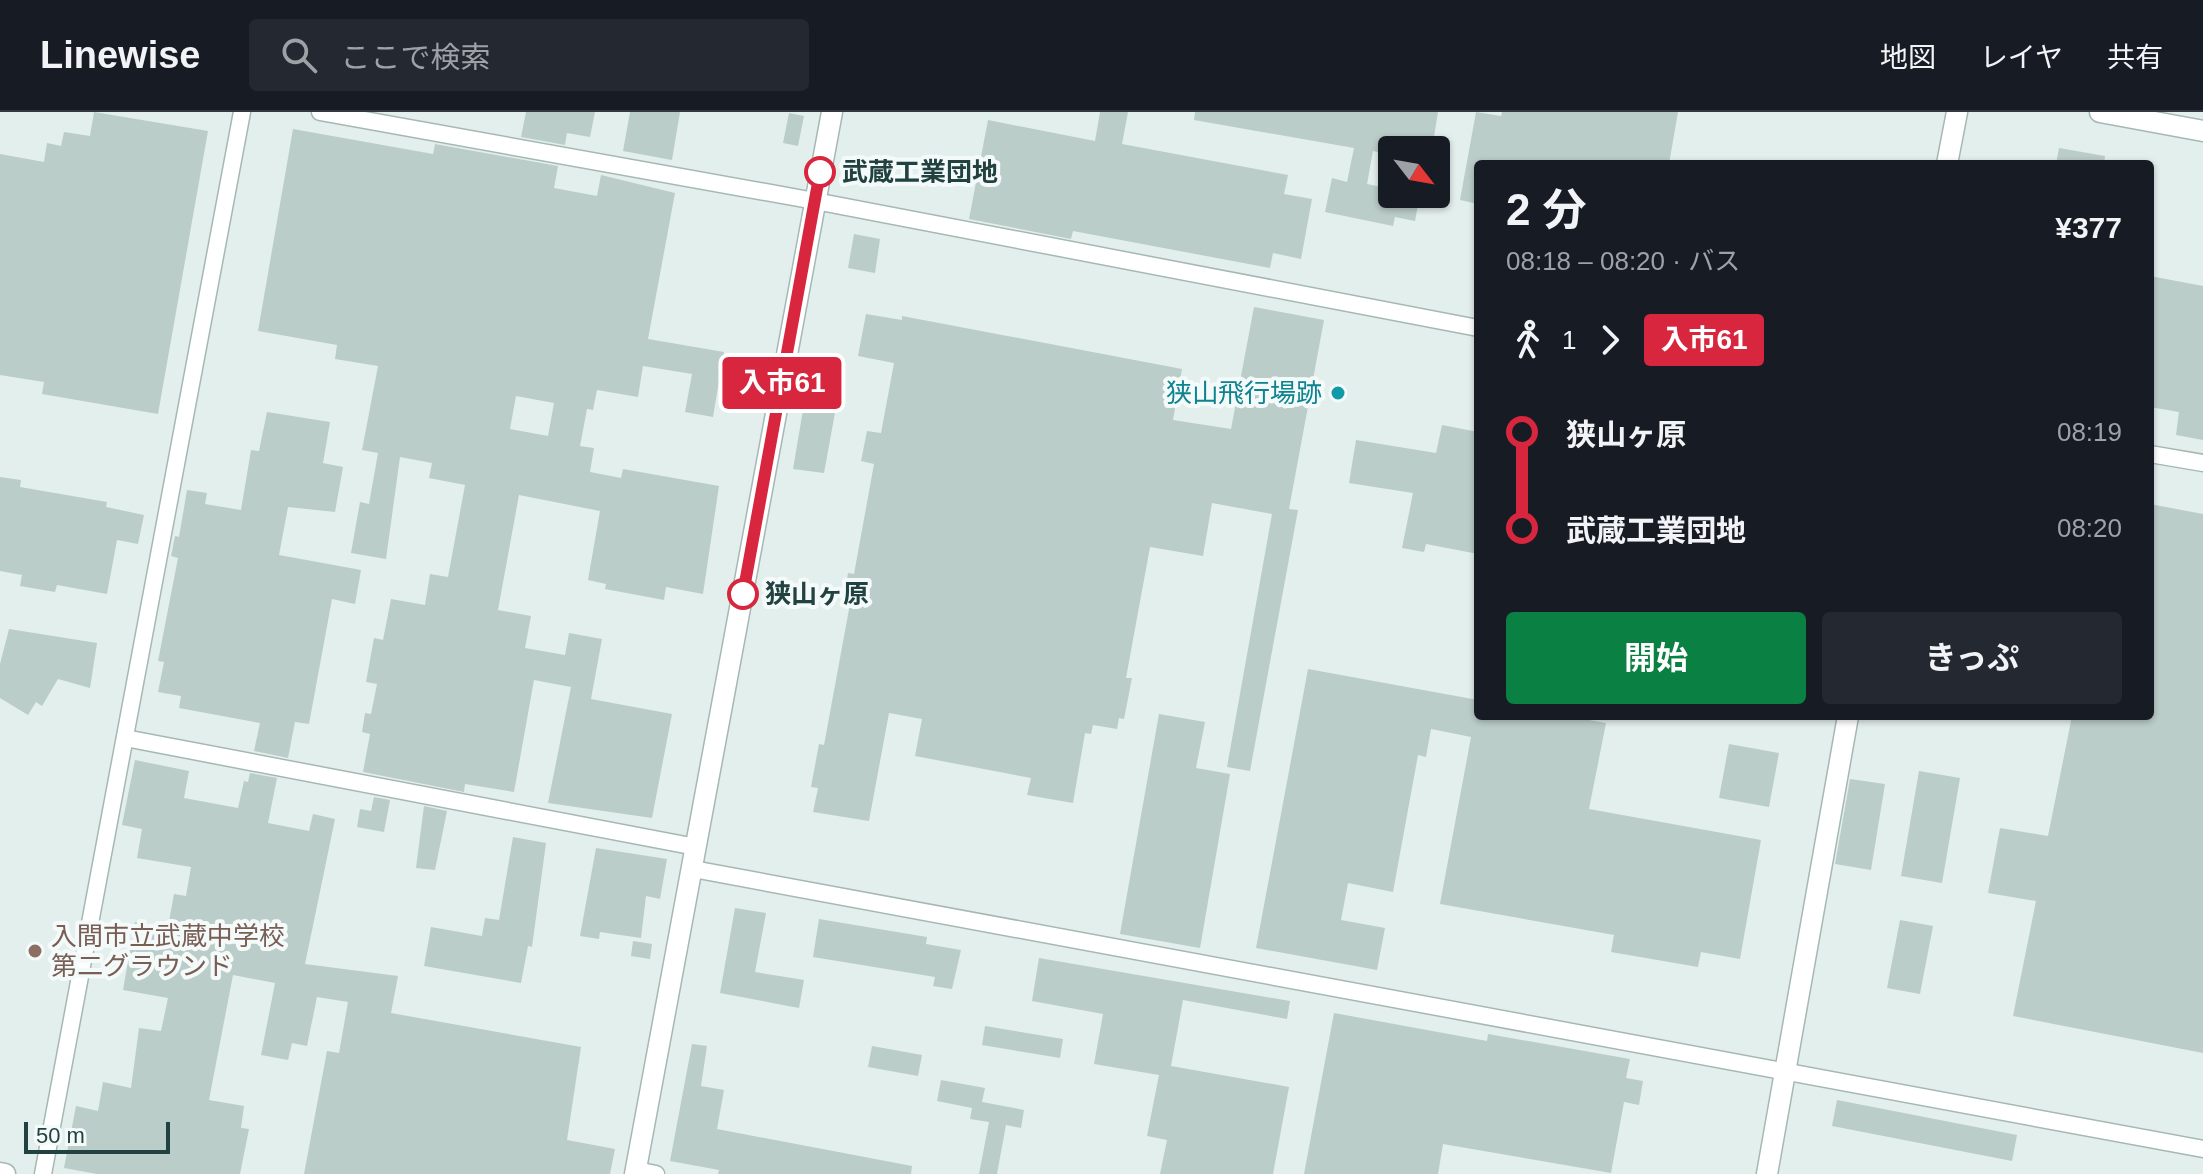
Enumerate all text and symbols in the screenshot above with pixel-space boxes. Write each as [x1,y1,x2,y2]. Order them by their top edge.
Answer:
search box [249,19,809,91]
icon: search [277,33,321,77]
text: Linewise [40,34,201,76]
text: ここで検索 [341,41,491,74]
text: 地図 [1880,42,1936,73]
text: レイヤ [1980,42,2063,73]
text: 共有 [2107,42,2163,73]
north arrow [1378,136,1450,208]
map controls [1378,136,1450,208]
marker: 武蔵工業団地 [805,157,835,187]
place label: 武蔵工業団地 [842,157,998,187]
text: 2 分 [1506,185,1587,234]
text: ¥377 [2055,211,2122,244]
text: 08:18 – 08:20 · バス [1506,246,1740,276]
icon: walk [1506,318,1550,362]
icon: forward [1588,318,1632,362]
text: 入市61 [1660,324,1748,355]
text: 1 [1562,325,1576,355]
line badge: 入市61 [726,357,838,409]
text: 入市61 [738,367,826,398]
place label: 狭山飛行場跡 [1166,378,1322,408]
marker: 狭山飛行場跡 [1329,384,1347,402]
text: 08:19 [2057,417,2122,447]
text: 狭山ヶ原 [1566,418,1686,451]
text: 08:20 [2057,513,2122,543]
text: 武蔵工業団地 [1566,514,1746,547]
marker: 狭山ヶ原 [728,579,758,609]
place label: 狭山ヶ原 [765,579,869,609]
button: 開始 [1506,612,1806,704]
button: きっぷ [1822,612,2122,704]
place label: 入間市立武蔵中学校 第二グラウンド [51,921,285,981]
marker: 入間市立武蔵中学校 第二グラウンド [26,942,44,960]
scale bar [24,1118,170,1154]
text: 50 m [36,1123,85,1148]

